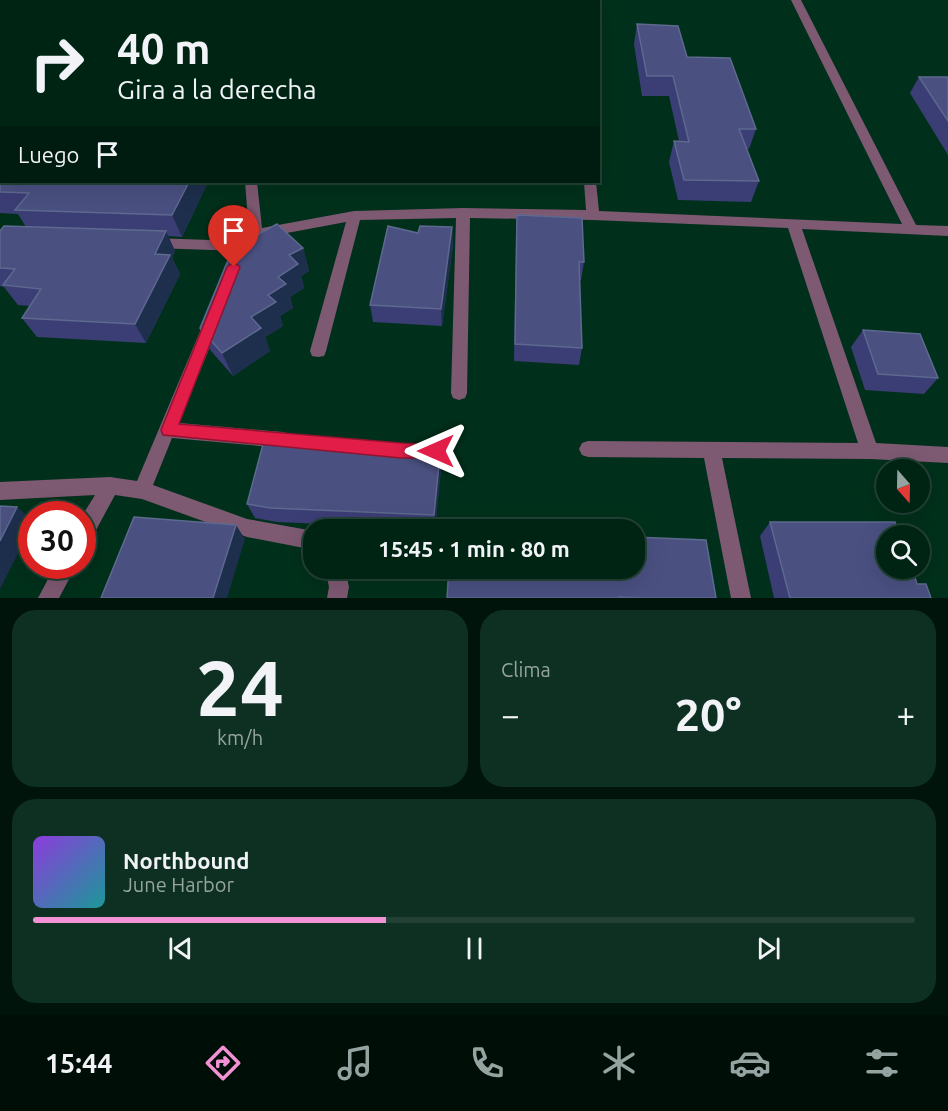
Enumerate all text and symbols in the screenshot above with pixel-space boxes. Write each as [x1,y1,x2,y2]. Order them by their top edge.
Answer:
icon: right [18,24,96,102]
text: 40 m [117,25,211,72]
text: Gira a la derecha [117,74,317,104]
icon: arrive [91,138,124,171]
text: Luego [18,142,79,167]
pin [208,205,259,267]
icon: arrive [217,214,250,247]
position arrow [404,419,468,483]
north arrow [876,459,930,513]
map controls [876,459,930,579]
speed limit sign: 30 [18,501,96,579]
button: search [876,525,930,579]
text: 15:45 · 1 min · 80 m [378,536,570,561]
text: 24 [196,643,284,731]
text: Clima [501,658,551,681]
text: 20° [675,689,741,740]
text: − [501,696,520,733]
text: + [896,696,915,733]
text: km/h [217,726,263,749]
text: Northbound [123,848,249,873]
text: June Harbor [123,873,234,896]
icon: previous [164,932,197,965]
icon: pause [458,932,491,965]
icon: next [752,932,785,965]
icon: directions [202,1042,244,1084]
icon: music [334,1042,376,1084]
icon: phone [466,1042,508,1084]
icon: climate [598,1042,640,1084]
icon: car [729,1042,771,1084]
icon: filters [861,1042,903,1084]
text: 15:44 [45,1048,112,1078]

